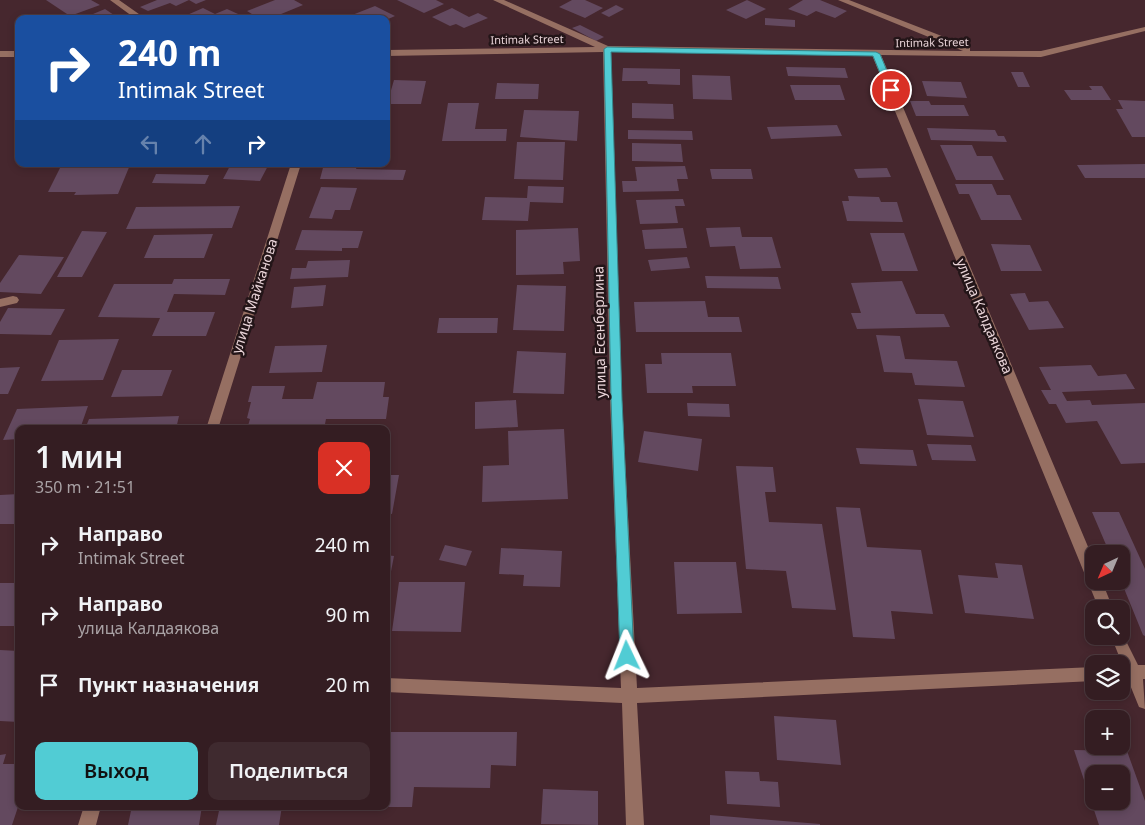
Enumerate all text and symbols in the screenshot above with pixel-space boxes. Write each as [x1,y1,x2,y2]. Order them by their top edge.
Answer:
text: 240 m [118,29,221,76]
street label: Intimak Street [490,31,564,47]
street label: Intimak Street [895,34,969,50]
icon: right [35,35,100,100]
pin [870,69,912,111]
text: Intimak Street [118,74,264,104]
icon: arrive [877,76,905,104]
icon: left [136,130,164,158]
icon: ahead [189,130,217,158]
icon: right [242,130,270,158]
street label: улица Майканова [226,236,282,356]
street label: улица Калдаякова [952,255,1018,377]
street label: улица Есенберлина [588,266,610,398]
text: 1 мин [35,436,123,477]
button: close [318,442,370,494]
text: 350 m · 21:51 [35,476,135,498]
text: Направо [78,521,163,547]
icon: right [35,531,63,559]
text: 240 m [315,532,370,558]
north arrow [1085,545,1130,590]
map controls [1085,545,1130,810]
text: Intimak Street [78,547,185,569]
text: Направо [78,591,163,617]
button: search [1085,600,1130,645]
icon: right [35,601,63,629]
text: 90 m [326,602,370,628]
text: улица Калдаякова [78,617,219,639]
position arrow [600,629,652,681]
button: layers [1085,655,1130,700]
icon: arrive [35,671,63,699]
text: Пункт назначения [78,672,259,698]
text: 20 m [326,672,370,698]
button: + [1085,710,1130,755]
button: Выход [35,742,198,800]
button: Поделиться [208,742,370,800]
button: − [1085,765,1130,810]

